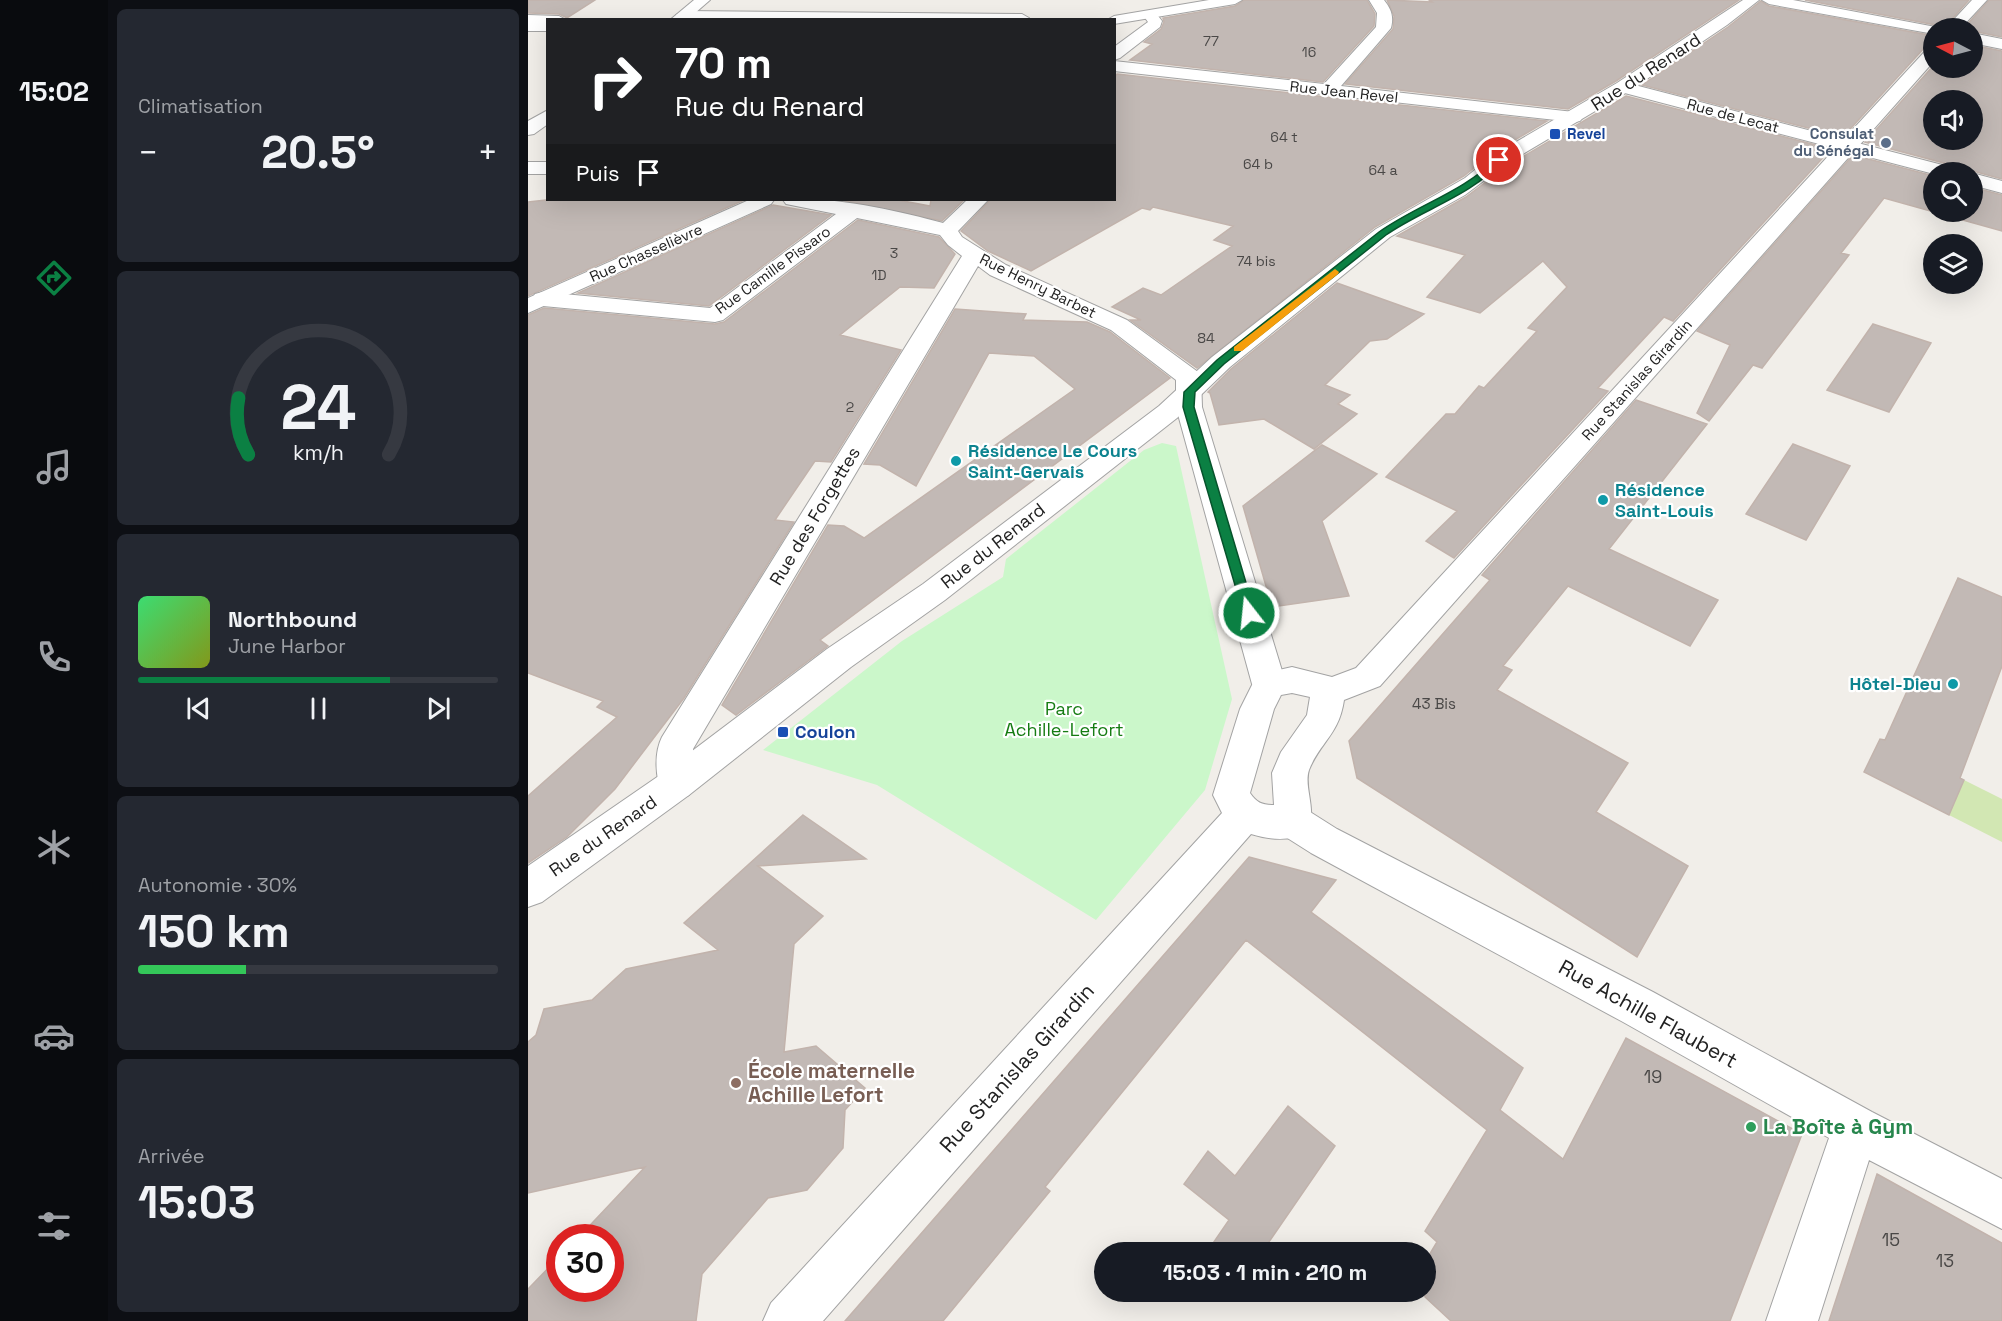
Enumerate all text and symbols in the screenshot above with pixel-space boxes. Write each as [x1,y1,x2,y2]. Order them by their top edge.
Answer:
north arrow [1923,18,1983,78]
map controls [1923,18,1983,294]
street label: Rue du Renard [1586,28,1705,116]
house number: 77 [1203,32,1219,50]
text: 70 m [675,37,772,90]
icon: right [576,42,654,120]
house number: 16 [1302,43,1316,61]
text: 15:02 [19,74,89,109]
street label: Rue Jean Revel [1289,76,1399,107]
text: Rue du Renard [675,89,865,124]
button: sound [1923,90,1983,150]
text: Climatisation [138,93,263,119]
street label: Rue de Lecat [1685,94,1781,137]
text: 20.5° [261,124,375,181]
place label: Revel [1567,124,1606,143]
place label: Consulat du Sénégal [1794,124,1874,160]
marker: Revel [1548,127,1562,141]
house number: 64 t [1270,128,1298,146]
text: − [138,132,158,174]
text: + [478,132,498,174]
pin [1473,134,1524,185]
marker: Consulat du Sénégal [1879,136,1893,150]
icon: arrive [1482,143,1515,176]
house number: 64 b [1243,155,1273,173]
icon: arrive [632,156,665,189]
text: Puis [576,159,620,187]
house number: 64 a [1369,161,1397,179]
button: search [1923,162,1983,222]
street label: Rue Chasselièvre [586,219,705,286]
street label: Rue Camille Pissaro [711,221,834,318]
button: layers [1923,234,1983,294]
house number: 3 [890,244,898,262]
street label: Rue Henry Barbet [977,249,1100,322]
house number: 74 bis [1236,252,1276,270]
icon: directions [33,257,75,299]
house number: 1D [871,266,887,284]
street label: Rue Stanislas Girardin [1577,315,1696,444]
house number: 84 [1197,329,1215,347]
text: 24 [280,368,356,447]
house number: 2 [846,398,854,416]
place label: Résidence Le Cours Saint-Gervais [968,439,1137,483]
text: km/h [292,440,344,467]
street label: Rue des Forgettes [764,442,865,589]
icon: music [33,446,75,488]
marker: Résidence Le Cours Saint-Gervais [949,454,963,468]
place label: Résidence Saint-Louis [1615,478,1714,522]
marker: Résidence Saint-Louis [1596,493,1610,507]
street label: Rue du Renard [936,498,1050,594]
position arrow [1217,581,1281,645]
text: Northbound [228,605,357,633]
text: June Harbor [228,633,346,659]
icon: phone [33,636,75,678]
place label: Hôtel-Dieu [1849,672,1941,695]
marker: Hôtel-Dieu [1946,677,1960,691]
icon: previous [182,692,215,725]
icon: pause [302,692,335,725]
icon: next [422,692,455,725]
house number: 43 Bis [1412,694,1456,713]
park label: Parc Achille-Lefort [1005,697,1124,741]
place label: Coulon [795,720,856,743]
marker: Coulon [776,725,790,739]
street label: Rue du Renard [544,790,661,881]
icon: climate [33,826,75,868]
text: Autonomie · 30% [138,872,297,898]
text: 150 km [138,903,290,960]
street label: Rue Achille Flaubert [1554,953,1742,1074]
street label: Rue Stanislas Girardin [933,977,1100,1158]
icon: car [33,1015,75,1057]
place label: École maternelle Achille Lefort [748,1057,915,1108]
house number: 19 [1644,1065,1662,1088]
marker: École maternelle Achille Lefort [729,1076,743,1090]
place label: La Boîte à Gym [1763,1113,1913,1140]
marker: La Boîte à Gym [1744,1120,1758,1134]
text: Arrivée [138,1143,205,1169]
text: 15:03 [138,1174,255,1231]
icon: filters [33,1205,75,1247]
speed limit sign: 30 [546,1224,624,1302]
house number: 15 [1882,1228,1900,1251]
house number: 13 [1936,1249,1954,1272]
text: 15:03 · 1 min · 210 m [1163,1258,1367,1286]

